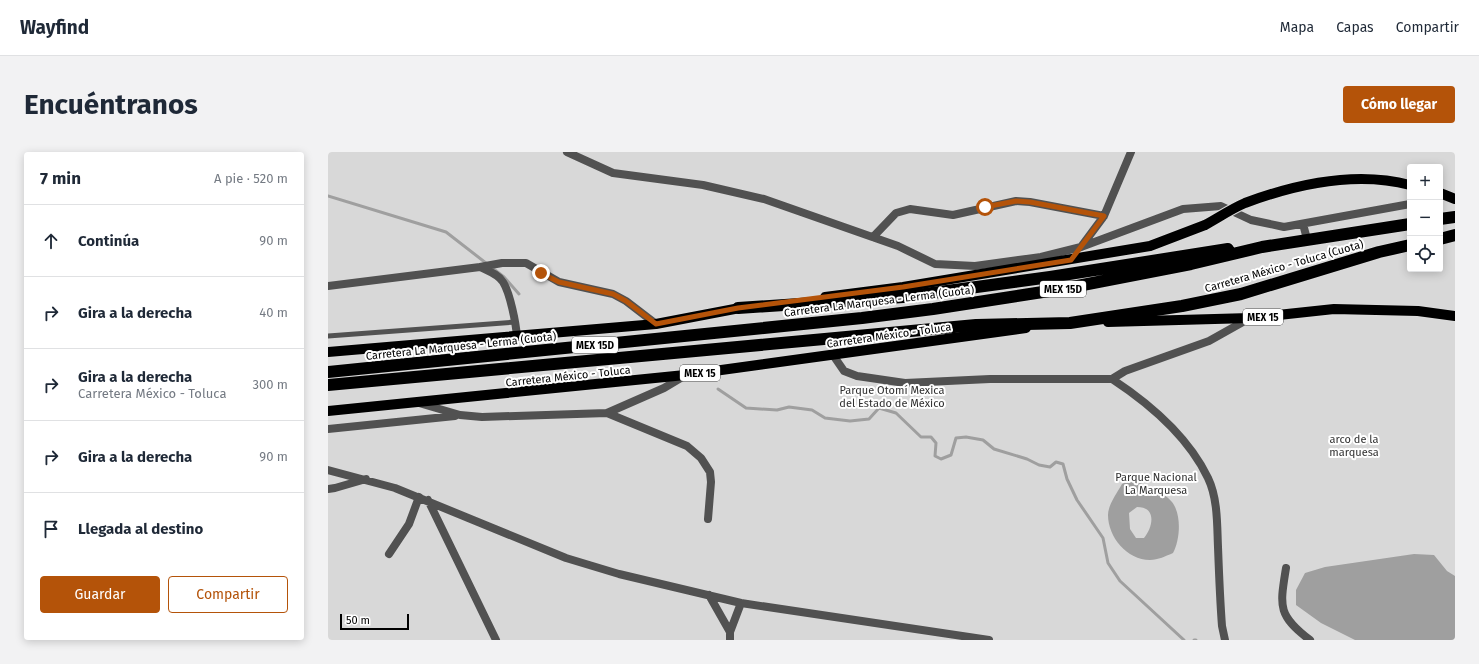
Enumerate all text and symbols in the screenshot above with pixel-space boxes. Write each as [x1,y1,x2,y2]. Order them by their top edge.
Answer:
text: Wayfind [20,16,89,39]
text: Mapa [1280,19,1314,36]
text: Capas [1336,19,1374,36]
text: Compartir [1396,19,1459,36]
button: Cómo llegar [1343,86,1455,123]
text: Encuéntranos [24,88,198,121]
map controls [1407,164,1443,272]
button: + [1407,164,1443,200]
text: 7 min [40,168,81,189]
text: A pie · 520 m [214,171,288,186]
route start [976,198,994,216]
button: − [1407,200,1443,236]
icon: ahead [40,230,62,252]
text: Continúa [78,232,139,250]
text: 90 m [259,233,288,248]
button: locate [1407,236,1443,272]
street label: Carretera México - Toluca (Cuota) [1203,237,1365,295]
route end [532,264,550,282]
road number: MEX 15D [1040,281,1086,297]
street label: Carretera La Marquesa - Lerma (Cuota) [783,283,975,320]
icon: right [40,302,62,324]
text: Gira a la derecha [78,304,192,322]
text: 40 m [259,305,288,320]
road number: MEX 15 [1243,309,1283,325]
street label: Carretera México - Toluca [826,320,952,351]
street label: Carretera La Marquesa - Lerma (Cuota) [365,330,557,363]
road number: MEX 15D [572,337,618,353]
street label: Carretera México - Toluca [505,363,631,390]
road number: MEX 15 [680,365,720,381]
text: Gira a la derecha [78,368,192,386]
icon: right [40,374,62,396]
text: 300 m [252,377,288,392]
park label: Parque Otomí Mexica del Estado de México [839,384,945,410]
text: Carretera México - Toluca [78,386,226,401]
park label: arco de la marquesa [1329,433,1379,459]
icon: right [40,446,62,468]
text: Gira a la derecha [78,448,192,466]
text: 90 m [259,449,288,464]
park label: Parque Nacional La Marquesa [1115,471,1197,497]
icon: arrive [40,518,62,540]
text: Llegada al destino [78,520,203,538]
button: Guardar [40,576,160,613]
button: Compartir [168,576,288,613]
scale bar [340,612,409,631]
text: 50 m [346,614,370,627]

